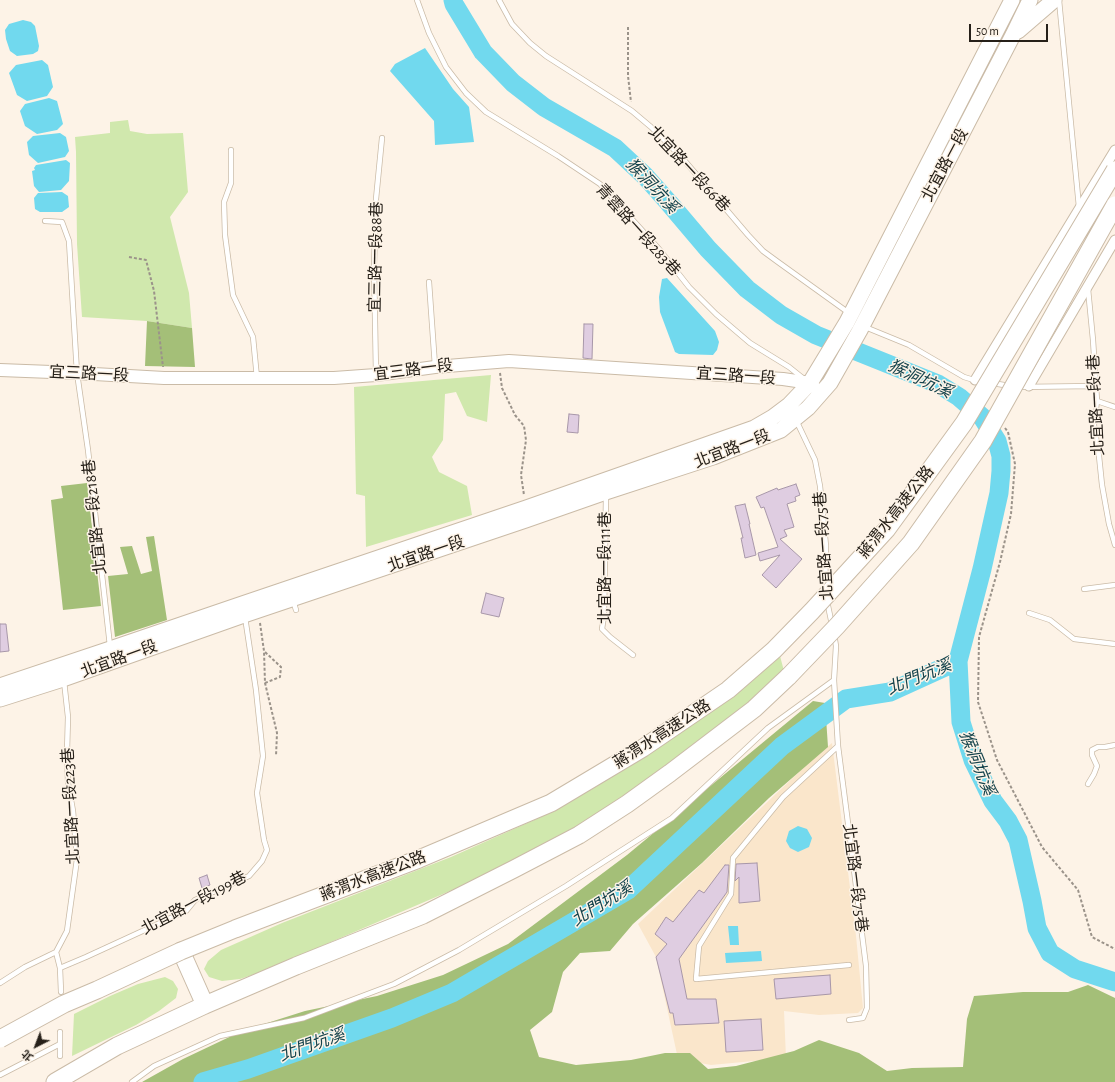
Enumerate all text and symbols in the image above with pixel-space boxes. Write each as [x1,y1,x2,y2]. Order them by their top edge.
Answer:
scale bar [971,16,1050,42]
text: 50 m [976,25,999,37]
street label: 北宜路一段66巷 [644,122,734,216]
street label: 北宜路一段 [918,125,972,205]
water label: 猴洞坑溪 [621,154,683,218]
street label: 青雲路一段283巷 [592,180,684,280]
street label: 宜三路一段88巷 [365,201,387,313]
street label: 北宜路一段1巷 [1084,354,1108,456]
water label: 猴洞坑溪 [885,355,955,403]
street label: 宜三路一段 [372,356,454,384]
street label: 宜三路一段 [49,362,129,386]
street label: 宜三路一段 [695,364,777,388]
street label: 北宜路一段 [691,426,773,472]
street label: 北宜路一段218巷 [79,458,111,576]
street label: 蔣渭水高速公路 [854,462,938,562]
street label: 北宜路一段75巷 [811,491,837,601]
street label: 北宜路一段111巷 [595,512,615,624]
street label: 北宜路一段 [385,532,467,576]
street label: 北宜路一段 [78,636,160,682]
water label: 北門坑溪 [884,655,954,699]
street label: 蔣渭水高速公路 [610,695,714,773]
water label: 猴洞坑溪 [955,728,999,798]
street label: 北宜路一段223巷 [58,747,84,865]
street label: 北宜路一段75巷 [839,823,871,933]
street label: 蔣渭水高速公路 [317,847,429,905]
street label: 北宜路一段199巷 [138,867,250,939]
water label: 北門坑溪 [568,877,636,931]
water label: 北門坑溪 [277,1024,347,1066]
north arrow [16,1026,56,1066]
text: 北 [20,1048,35,1063]

